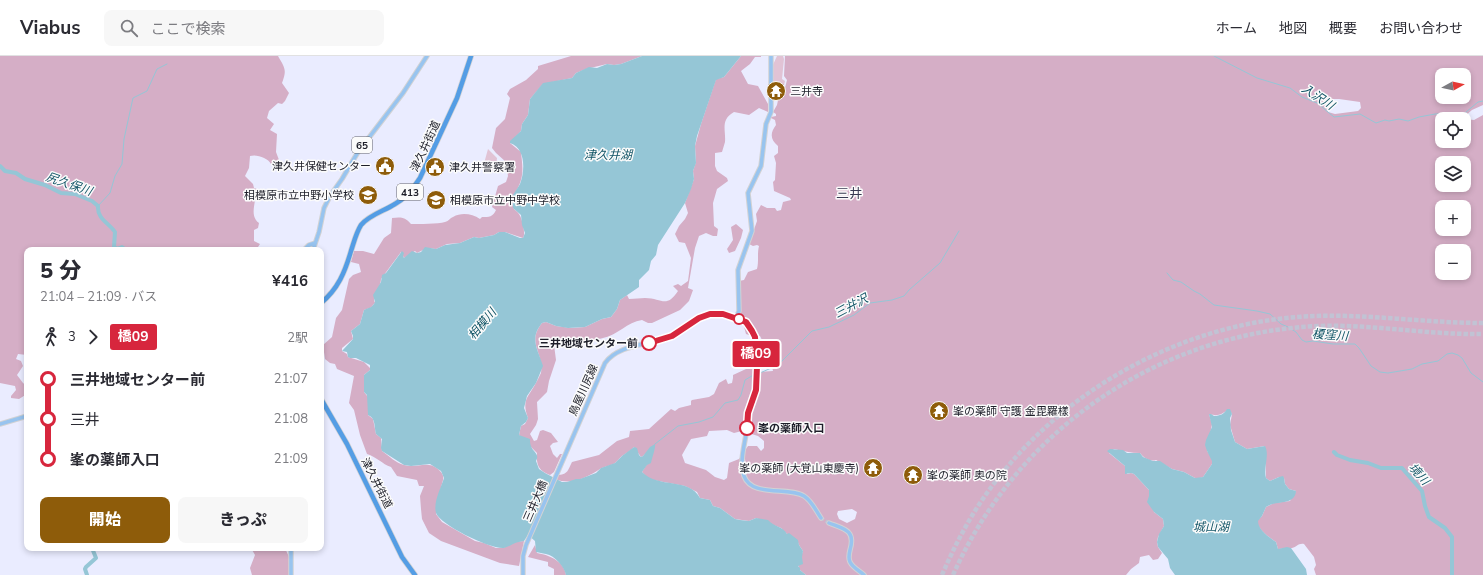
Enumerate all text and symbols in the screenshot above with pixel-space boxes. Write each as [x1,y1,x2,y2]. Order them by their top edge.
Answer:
search box [104,10,384,46]
text: Viabus [20,15,80,41]
icon: search [118,17,140,39]
text: ここで検索 [150,19,225,39]
text: ホーム [1215,19,1257,38]
text: 地図 [1279,19,1307,38]
text: 概要 [1329,19,1357,38]
text: お問い合わせ [1379,19,1463,38]
north arrow [1435,68,1471,104]
map controls [1435,68,1471,280]
temple icon: 三井寺 [765,80,787,102]
water label: 入沢川 [1299,80,1339,115]
place label: 三井寺 [790,84,823,99]
button: locate [1435,112,1471,148]
street label: 津久井街道 [407,118,444,174]
road number: 65 [352,137,372,153]
water label: 津久井湖 [584,147,634,163]
public building icon: 津久井保健センター [374,155,396,177]
public building icon: 津久井警察署 [424,156,446,178]
button: layers [1435,156,1471,192]
place label: 津久井保健センター [272,159,371,174]
place label: 津久井警察署 [449,160,515,175]
water label: 尻久保川 [44,169,96,200]
school or university icon: 相模原市立中野小学校 [357,184,379,206]
road number: 413 [397,184,423,200]
district label: 三井 [836,185,862,203]
place label: 相模原市立中野小学校 [244,188,354,203]
school or university icon: 相模原市立中野中学校 [425,189,447,211]
place label: 相模原市立中野中学校 [450,193,560,208]
button: + [1435,200,1471,236]
button: − [1435,244,1471,280]
text: 5 分 [40,256,81,286]
text: ¥416 [272,271,308,291]
text: 21:04 – 21:09 · バス [40,288,157,306]
water label: 三井沢 [831,290,872,322]
water label: 相模川 [464,304,501,343]
unlabelled marker [733,313,745,325]
icon: walk [40,326,62,348]
icon: forward [82,326,104,348]
water label: 榎窪川 [1311,326,1351,344]
text: 橋09 [118,327,149,346]
text: 3 [68,328,76,346]
text: 2駅 [287,329,308,347]
marker: 三井地域センター前 [641,335,657,351]
place label: 三井地域センター前 [539,336,638,351]
line badge: 橋09 [733,341,779,367]
text: 橋09 [741,344,771,363]
street label: 鳥屋川尻線 [565,362,601,418]
text: 三井地域センター前 [70,370,205,390]
text: 21:07 [274,370,308,388]
temple icon: 峯の薬師 守護 金毘羅樣 [928,400,950,422]
place label: 峯の薬師 守護 金毘羅樣 [953,404,1069,419]
text: 三井 [70,410,100,430]
text: 21:08 [274,410,308,428]
marker: 峯の薬師入口 [739,420,755,436]
place label: 峯の薬師入口 [758,421,824,436]
text: 峯の薬師入口 [70,450,160,470]
text: 21:09 [274,450,308,468]
street label: 津久井街道 [357,455,396,511]
temple icon: 峯の薬師 (大覚山東慶寺) [862,457,884,479]
water label: 境川 [1405,460,1434,490]
place label: 峯の薬師 (大覚山東慶寺) [739,461,859,476]
temple icon: 峯の薬師 奥の院 [902,464,924,486]
place label: 峯の薬師 奥の院 [927,468,1007,483]
street label: 三井大橋 [520,478,551,524]
button: 開始 [40,497,170,543]
button: きっぷ [178,497,308,543]
water label: 城山湖 [1193,519,1231,535]

